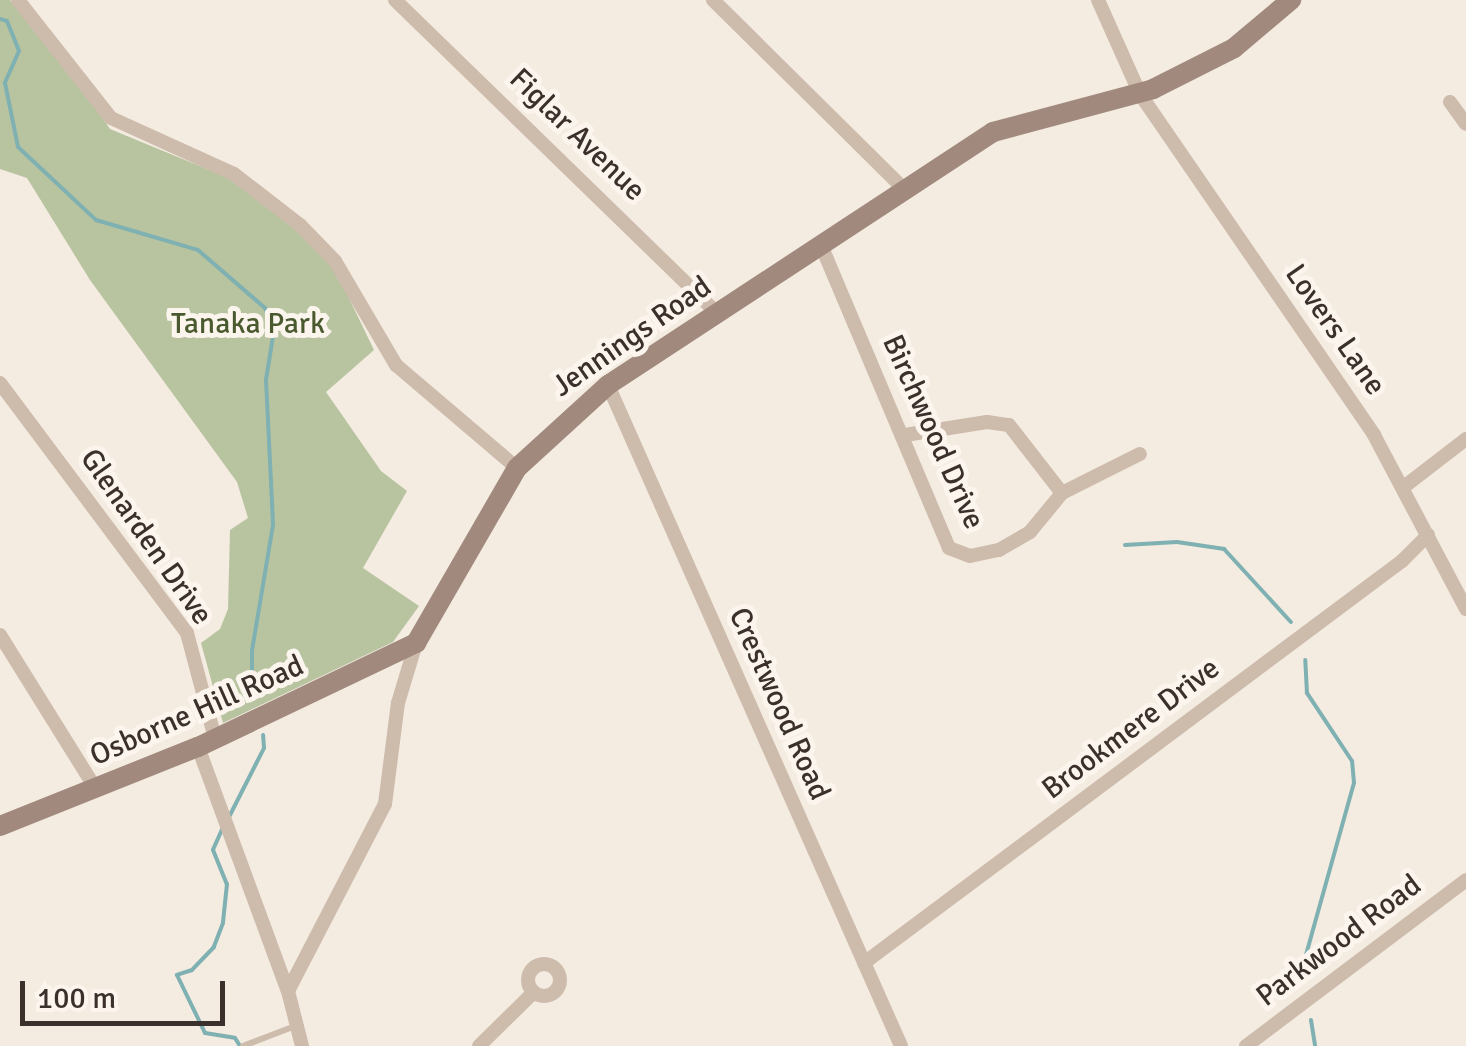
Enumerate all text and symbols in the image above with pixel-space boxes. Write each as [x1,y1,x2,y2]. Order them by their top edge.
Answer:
street label: Figlar Avenue [501,61,653,209]
street label: Lovers Lane [1277,258,1393,402]
street label: Jennings Road [546,269,718,405]
park label: Tanaka Park [171,306,325,342]
street label: Birchwood Drive [874,329,992,535]
street label: Glenarden Drive [72,442,220,632]
street label: Crestwood Road [721,602,837,806]
street label: Osborne Hill Road [85,648,309,774]
street label: Brookmere Drive [1035,651,1227,807]
street label: Parkwood Road [1250,867,1428,1015]
scale bar [25,961,230,1023]
text: 100 m [37,980,116,1017]

